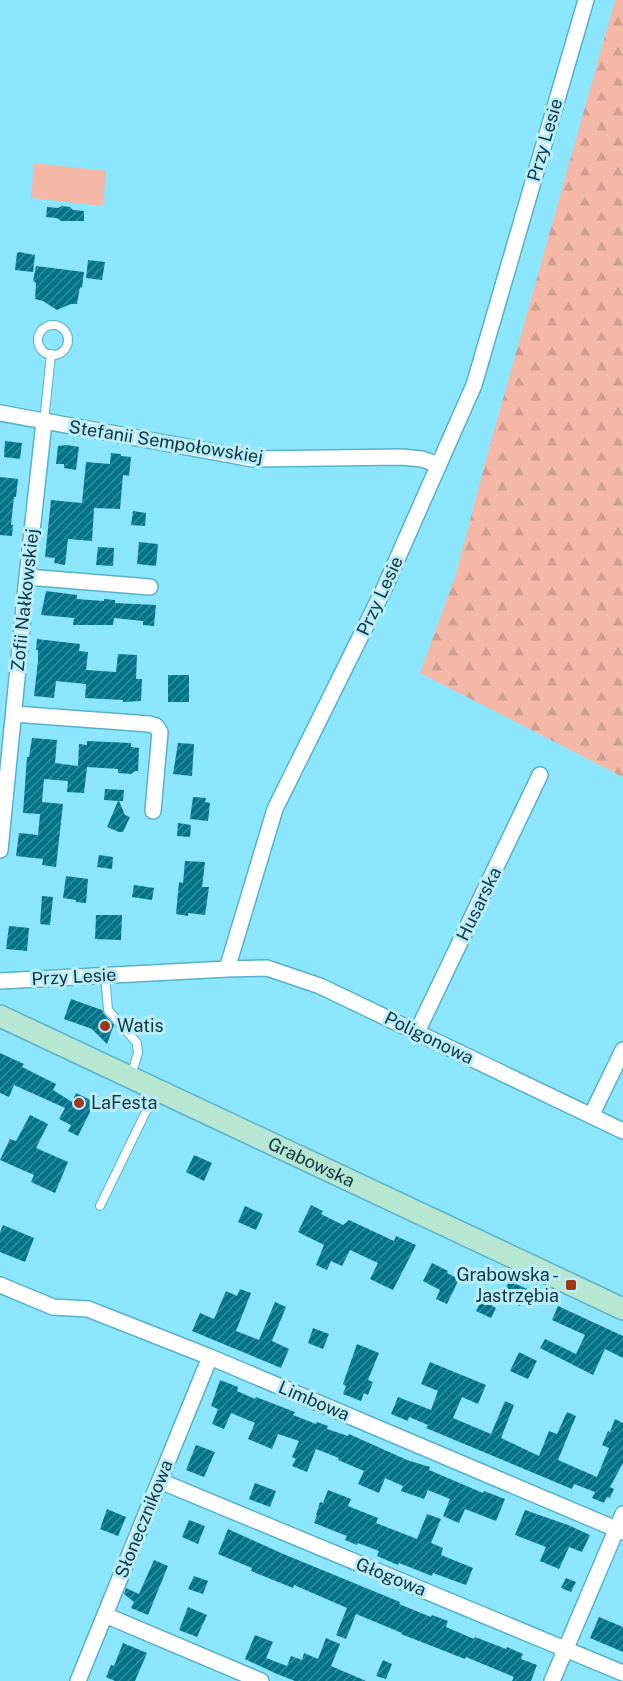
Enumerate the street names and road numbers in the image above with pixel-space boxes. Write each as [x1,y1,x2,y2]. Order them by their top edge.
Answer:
street label: Przy Lesie [523,96,566,184]
street label: Stefanii Sempołowskiej [67,416,265,467]
street label: Zofii Nałkowskiej [7,528,42,672]
street label: Przy Lesie [352,553,407,639]
street label: Husarska [452,864,505,944]
street label: Przy Lesie [31,964,117,989]
street label: Poligonowa [381,1007,477,1068]
street label: Grabowska [265,1133,358,1191]
street label: Limbowa [276,1376,353,1425]
street label: Słonecznikowa [110,1457,177,1581]
street label: Głogowa [353,1553,429,1600]

